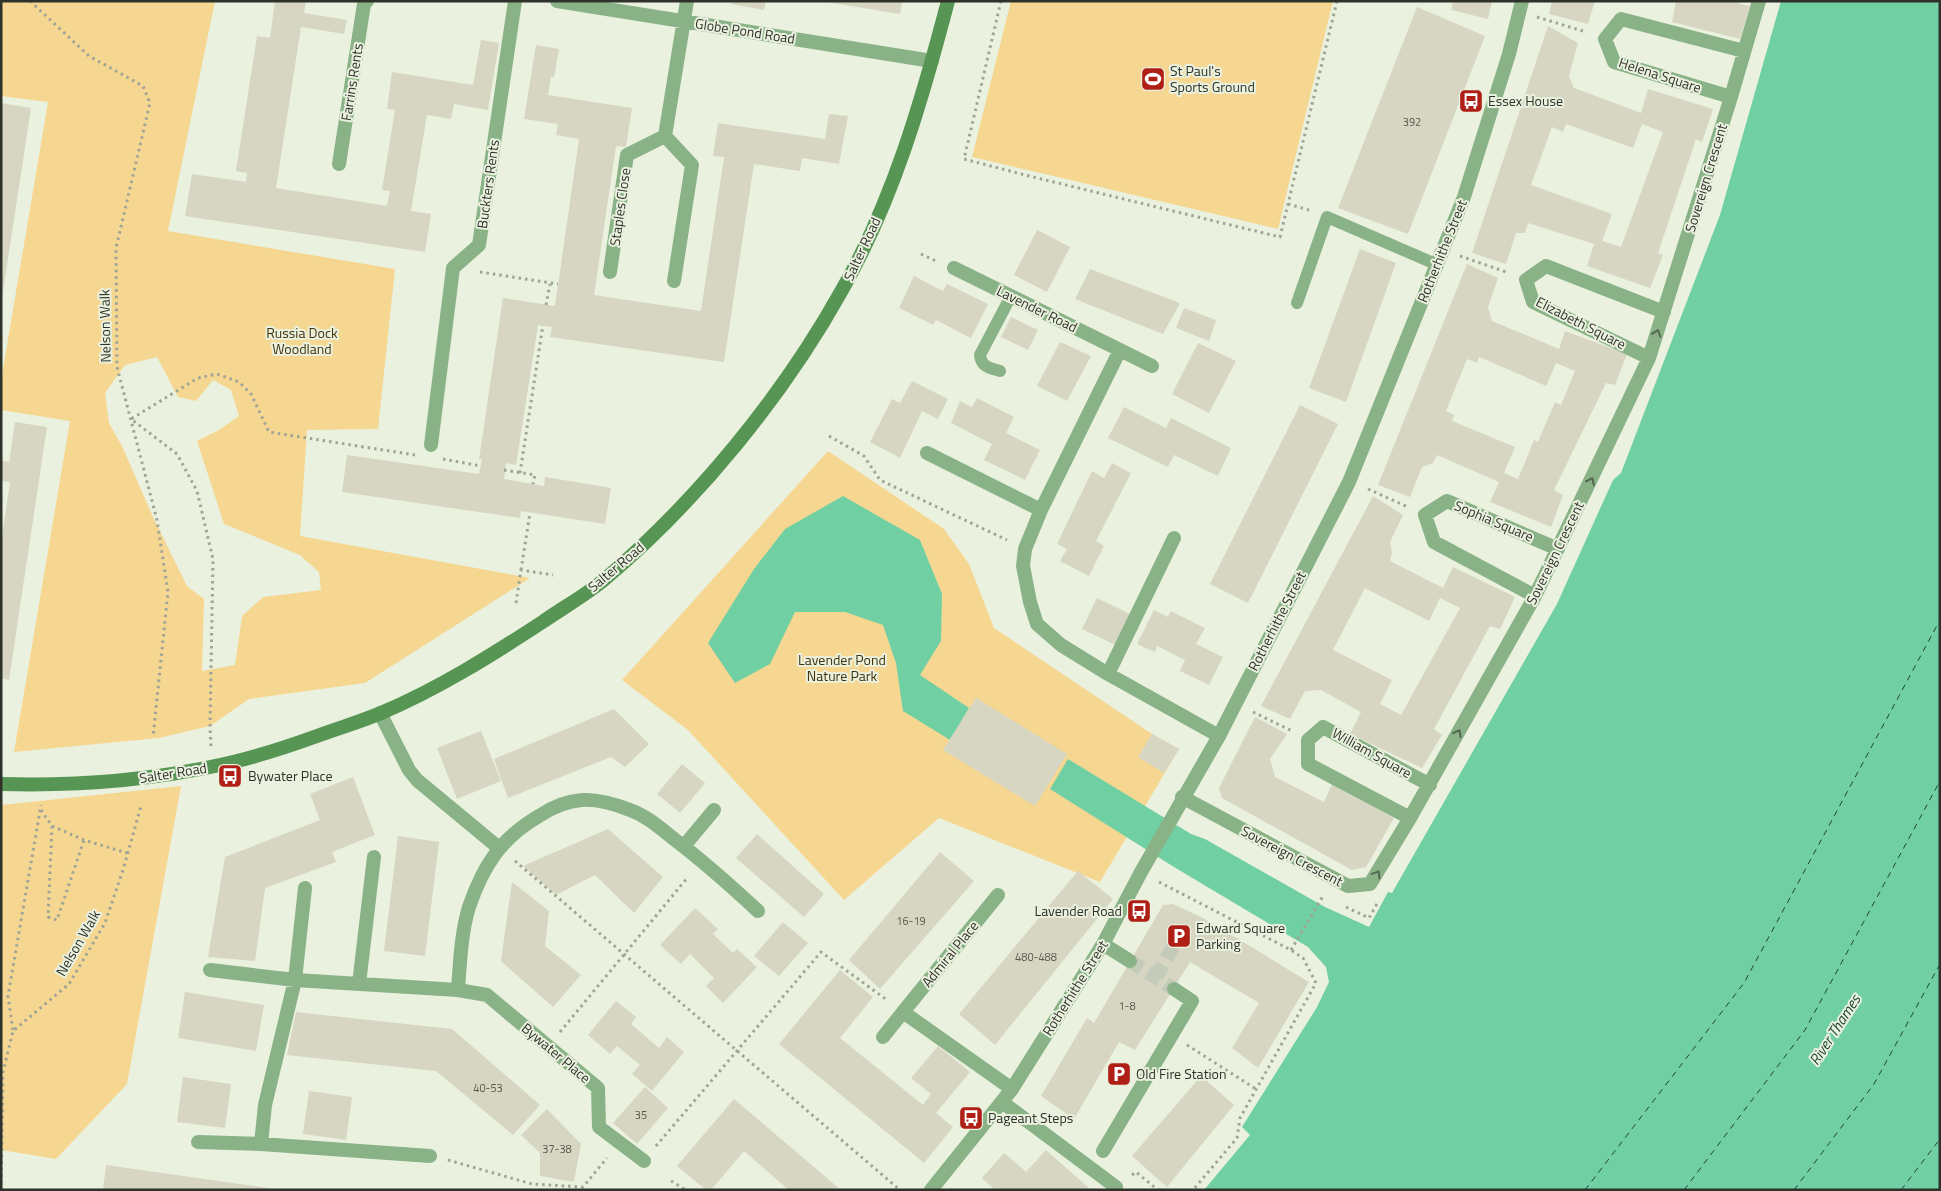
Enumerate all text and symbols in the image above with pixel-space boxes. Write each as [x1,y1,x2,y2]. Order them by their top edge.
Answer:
street label: Globe Pond Road [694,12,796,49]
street label: Farrins Rents [335,42,368,122]
street label: Helena Square [1616,51,1704,98]
place label: St Paul's Sports Ground [1170,60,1255,97]
sports icon: St Paul's Sports Ground [1140,66,1166,92]
bus stop icon: Essex House [1458,88,1484,114]
place label: Essex House [1488,90,1563,111]
house number: 392 [1403,114,1421,130]
street label: Sovereign Crescent [1679,121,1732,235]
street label: Buckters Rents [471,138,504,230]
street label: Staples Close [604,167,635,247]
street label: Rotherhithe Street [1411,196,1472,305]
street label: Salter Road [838,214,885,284]
street label: Lavender Road [993,280,1081,337]
street label: Nelson Walk [93,289,116,363]
street label: Elizabeth Square [1533,291,1630,354]
park label: Russia Dock Woodland [266,322,338,359]
one-way arrow [1651,329,1661,337]
one-way arrow [1584,477,1595,486]
street label: Sophia Square [1451,494,1537,547]
street label: Sovereign Crescent [1520,498,1589,608]
street label: Salter Road [583,537,648,597]
street label: Rotherhithe Street [1242,567,1311,674]
park label: Lavender Pond Nature Park [798,649,886,686]
street label: William Square [1329,722,1416,783]
one-way arrow [1452,729,1462,738]
street label: Salter Road [138,757,208,788]
bus stop icon: Bywater Place [217,763,243,789]
place label: Bywater Place [248,765,333,786]
street label: Sovereign Crescent [1238,820,1347,891]
one-way arrow [1370,870,1380,879]
bus stop icon: Lavender Road [1126,898,1152,924]
place label: Lavender Road [1034,900,1122,921]
street label: Nelson Walk [50,905,105,980]
house number: 16-19 [896,913,926,929]
street label: Admiral Place [916,916,983,991]
place label: Edward Square Parking [1196,917,1285,954]
parking icon: Edward Square Parking [1166,923,1192,949]
street label: Rotherhithe Street [1037,936,1113,1040]
house number: 480-488 [1015,949,1057,965]
water label: River Thames [1803,989,1867,1070]
house number: 1-8 [1118,998,1136,1014]
street label: Bywater Place [517,1017,595,1088]
parking icon: Old Fire Station [1106,1061,1132,1087]
place label: Old Fire Station [1136,1063,1227,1084]
house number: 40-53 [473,1080,503,1096]
bus stop icon: Pageant Steps [958,1105,984,1131]
house number: 35 [635,1107,647,1123]
place label: Pageant Steps [988,1107,1073,1128]
house number: 37-38 [542,1141,572,1157]

